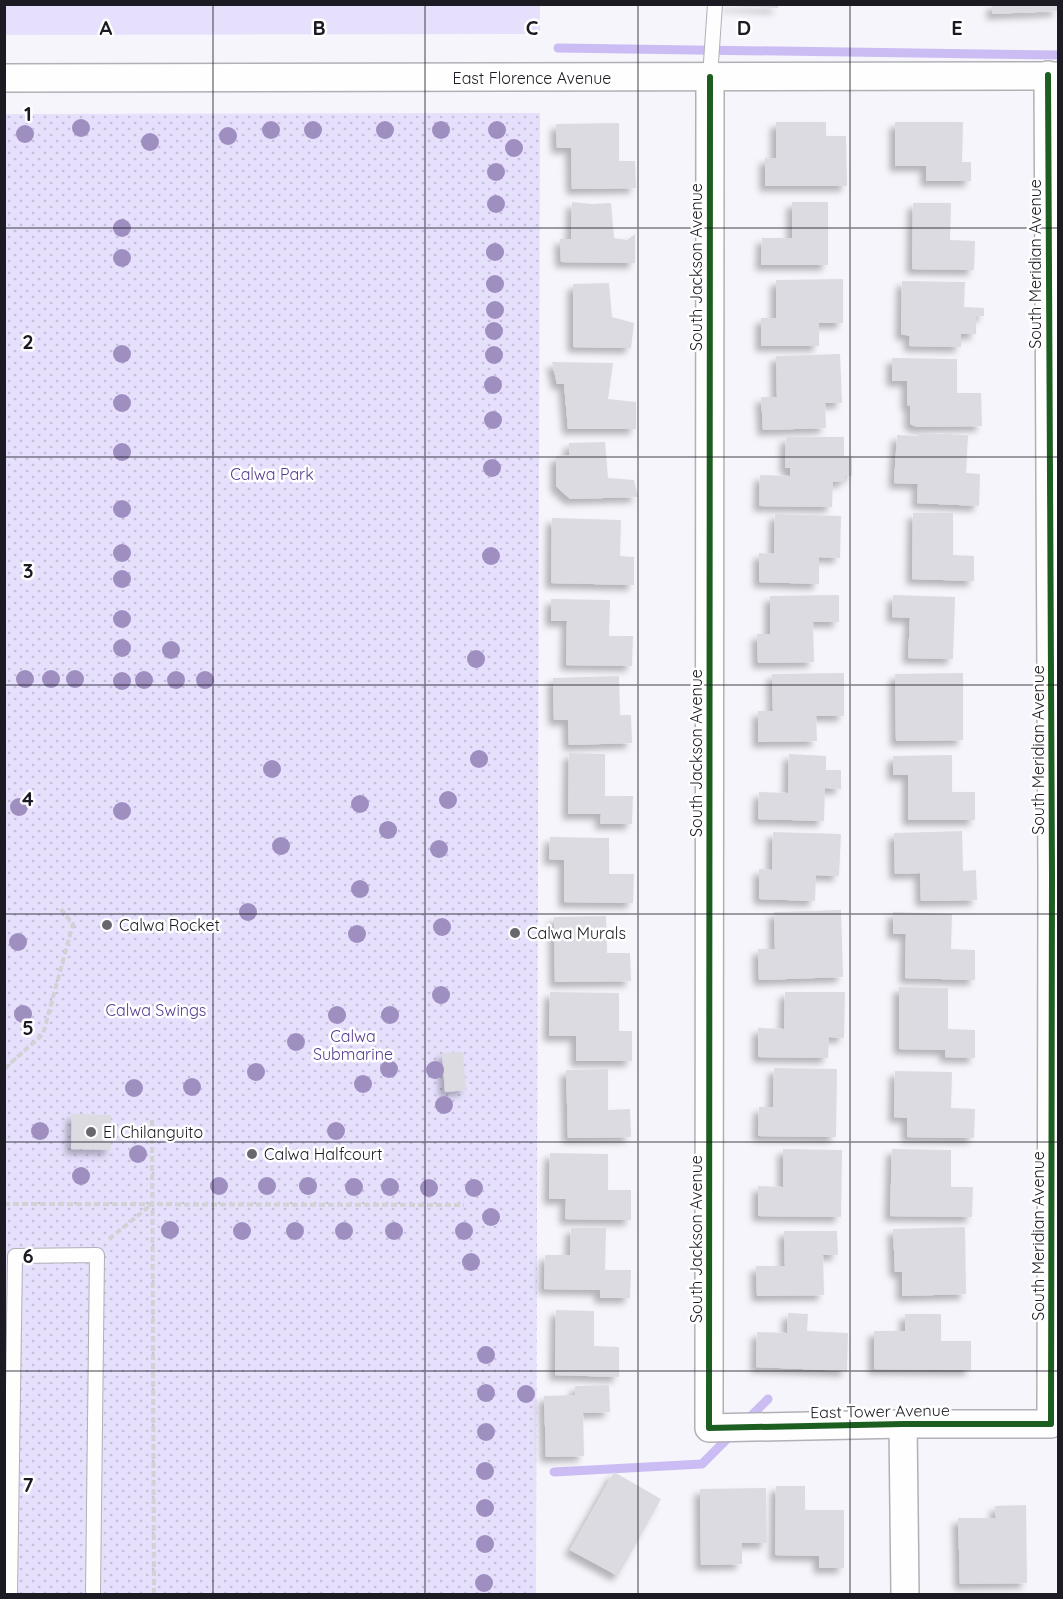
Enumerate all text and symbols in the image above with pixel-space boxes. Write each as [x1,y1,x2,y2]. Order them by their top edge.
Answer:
text: A [100,15,113,40]
text: B [312,15,326,40]
text: C [526,15,539,40]
text: D [737,15,751,40]
text: E [951,15,963,40]
street label: East Florence Avenue [453,68,611,88]
text: 1 [24,101,32,126]
street label: South Meridian Avenue [1025,179,1045,349]
street label: South Jackson Avenue [686,183,706,351]
text: 2 [22,329,34,354]
park label: Calwa Park [230,464,314,484]
text: 3 [23,558,33,583]
street label: South Meridian Avenue [1028,665,1048,835]
street label: South Jackson Avenue [686,669,706,837]
text: 4 [22,786,34,811]
place label: Calwa Rocket [119,915,220,935]
marker: Calwa Rocket [100,918,114,932]
place label: Calwa Murals [527,923,626,943]
marker: Calwa Murals [508,926,522,940]
park label: Calwa Swings [106,1000,206,1020]
text: 5 [22,1015,34,1040]
park label: Calwa Submarine [313,1026,393,1064]
place label: El Chilanguito [103,1122,203,1142]
marker: El Chilanguito [84,1125,98,1139]
place label: Calwa Halfcourt [264,1144,382,1164]
marker: Calwa Halfcourt [245,1147,259,1161]
street label: South Meridian Avenue [1028,1151,1048,1321]
street label: South Jackson Avenue [686,1155,706,1323]
text: 6 [22,1243,34,1268]
street label: East Tower Avenue [810,1400,950,1422]
text: 7 [23,1472,34,1497]

